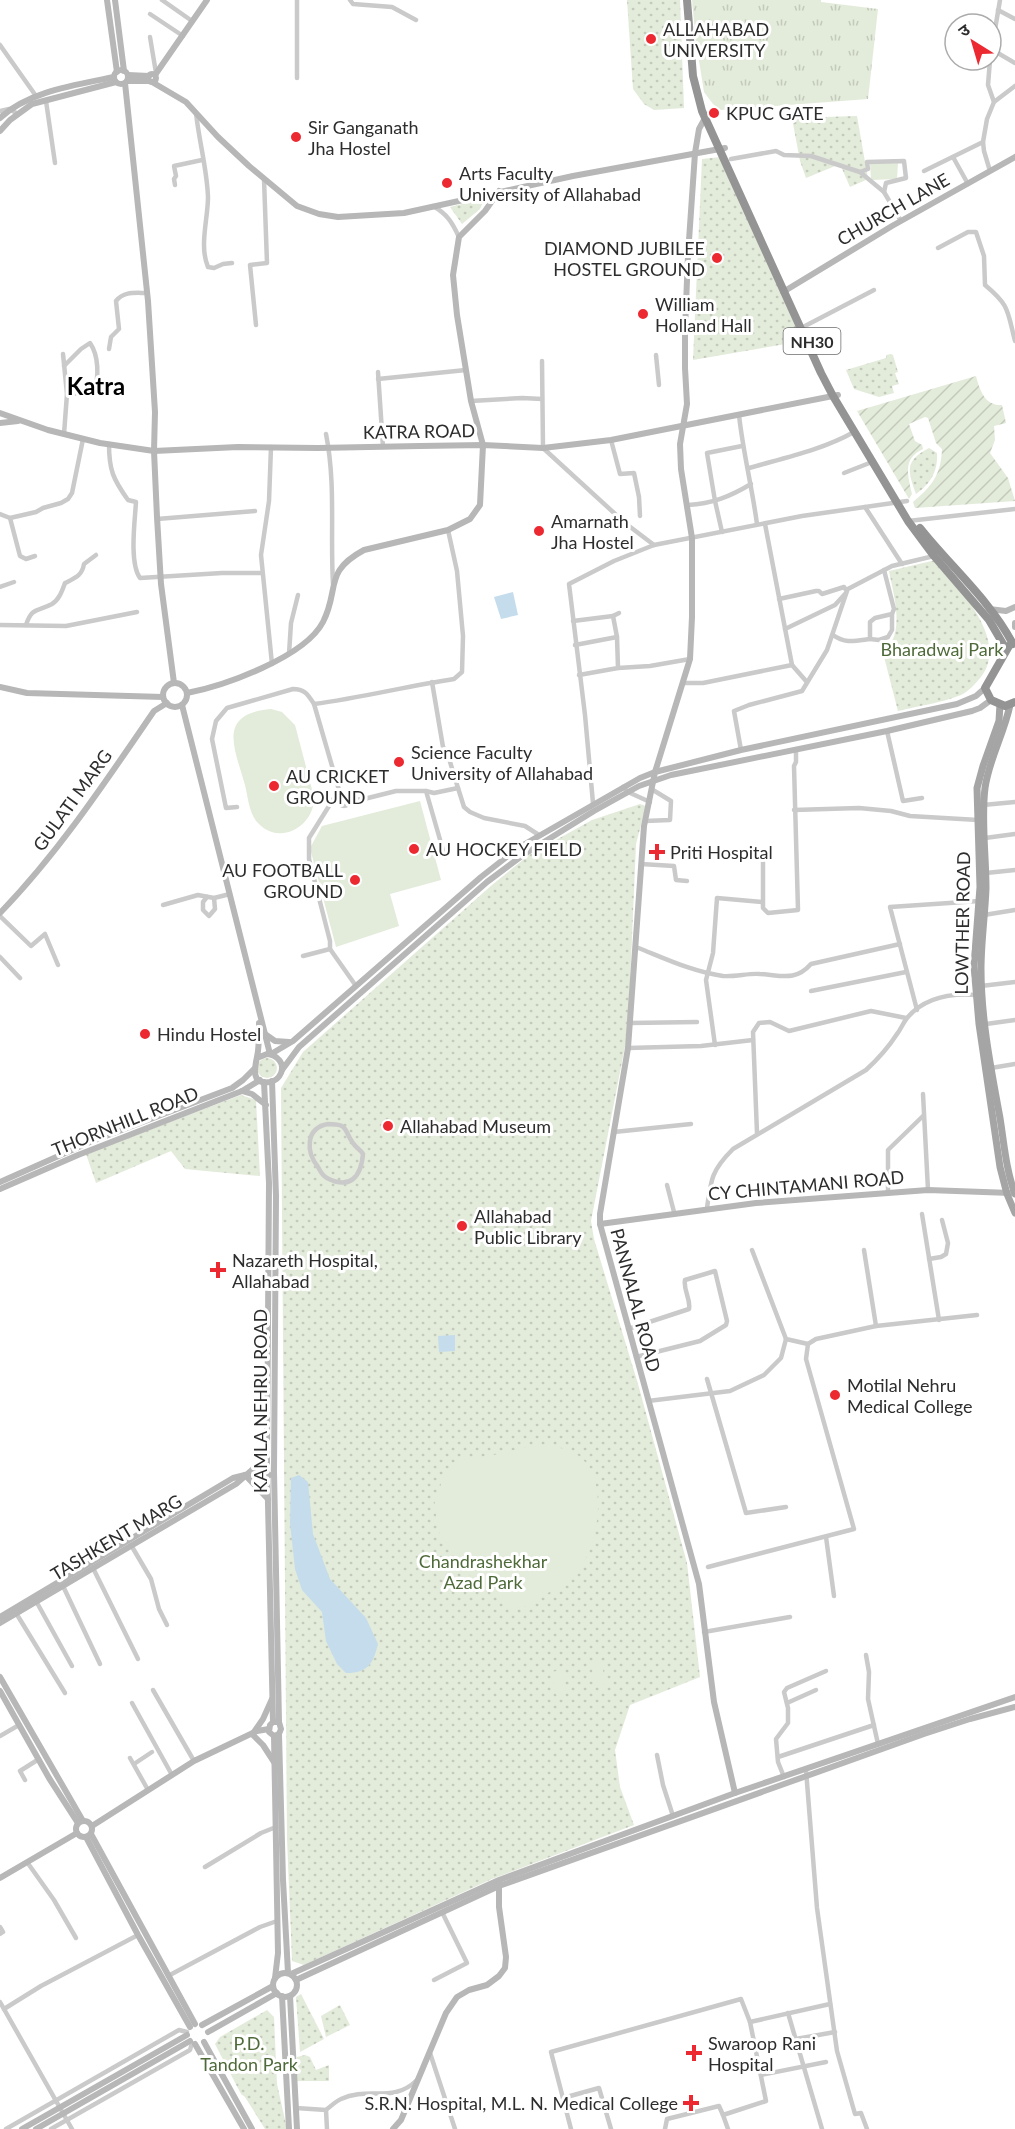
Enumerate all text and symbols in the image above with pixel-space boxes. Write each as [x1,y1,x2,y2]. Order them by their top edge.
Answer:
north arrow [943,12,1003,72]
place label: ALLAHABAD UNIVERSITY [663,18,769,61]
text: उ [954,19,974,40]
marker: ALLAHABAD UNIVERSITY [644,32,658,46]
place label: KPUC GATE [726,102,824,124]
marker: KPUC GATE [707,106,721,120]
place label: Sir Ganganath Jha Hostel [308,116,419,159]
marker: Sir Ganganath Jha Hostel [289,130,303,144]
place label: Arts Faculty University of Allahabad [459,162,641,205]
street label: CHURCH LANE [833,168,953,250]
marker: Arts Faculty University of Allahabad [440,176,454,190]
place label: DIAMOND JUBILEE HOSTEL GROUND [544,237,705,280]
marker: DIAMOND JUBILEE HOSTEL GROUND [710,251,724,265]
place label: William Holland Hall [655,293,752,336]
marker: William Holland Hall [636,307,650,321]
road number: NH30 [784,328,840,354]
district label: Katra [67,371,125,400]
street label: KATRA ROAD [363,419,475,443]
place label: Amarnath Jha Hostel [551,510,634,553]
marker: Amarnath Jha Hostel [532,524,546,538]
park label: Bharadwaj Park [881,638,1004,660]
place label: Science Faculty University of Allahabad [411,741,593,784]
street label: GULATI MARG [28,745,116,855]
marker: Science Faculty University of Allahabad [392,755,406,769]
place label: AU CRICKET GROUND [286,765,389,808]
marker: AU CRICKET GROUND [267,779,281,793]
place label: AU HOCKEY FIELD [426,838,582,860]
place label: Priti Hospital [670,841,773,863]
marker: AU HOCKEY FIELD [407,842,421,856]
marker: Priti Hospital [648,843,666,861]
street label: LOWTHER ROAD [950,851,974,995]
place label: AU FOOTBALL GROUND [222,859,343,902]
marker: AU FOOTBALL GROUND [348,873,362,887]
place label: Hindu Hostel [157,1023,261,1045]
marker: Hindu Hostel [138,1027,152,1041]
street label: THORNHILL ROAD [48,1082,202,1160]
place label: Allahabad Museum [400,1115,551,1137]
marker: Allahabad Museum [381,1119,395,1133]
street label: CY CHINTAMANI ROAD [707,1165,905,1205]
place label: Allahabad Public Library [474,1205,582,1248]
marker: Allahabad Public Library [455,1219,469,1233]
street label: PANNALAL ROAD [606,1226,666,1374]
place label: Nazareth Hospital, Allahabad [232,1249,378,1292]
marker: Nazareth Hospital, Allahabad [209,1261,227,1279]
street label: KAMLA NEHRU ROAD [249,1309,271,1493]
place label: Motilal Nehru Medical College [847,1374,973,1417]
marker: Motilal Nehru Medical College [828,1388,842,1402]
street label: TASHKENT MARG [46,1489,186,1585]
park label: Chandrashekhar Azad Park [419,1550,548,1593]
park label: P.D. Tandon Park [200,2032,299,2075]
place label: Swaroop Rani Hospital [708,2032,816,2075]
marker: Swaroop Rani Hospital [685,2044,703,2062]
place label: S.R.N. Hospital, M.L. N. Medical College [364,2092,678,2114]
marker: S.R.N. Hospital, M.L. N. Medical College [682,2094,700,2112]

